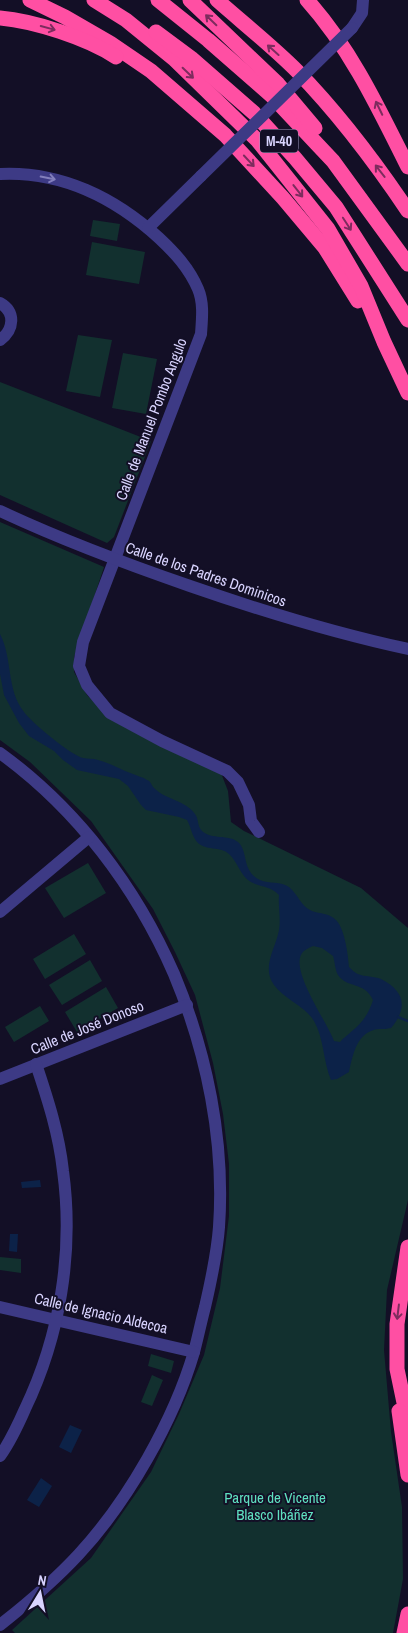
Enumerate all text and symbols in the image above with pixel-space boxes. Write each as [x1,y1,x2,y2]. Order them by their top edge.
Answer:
one-way arrow [205,14,218,26]
one-way arrow [39,24,55,33]
one-way arrow [266,44,279,55]
one-way arrow [182,66,194,79]
one-way arrow [373,100,383,115]
road number: M-40 [260,130,298,152]
one-way arrow [243,154,254,167]
one-way arrow [375,165,386,178]
one-way arrow [40,174,56,184]
one-way arrow [293,185,304,198]
one-way arrow [342,217,352,231]
street label: Calle de Manuel Pombo Angulo [110,335,192,503]
street label: Calle de los Padres Dominicos [123,537,289,611]
street label: Calle de José Donoso [27,995,147,1059]
street label: Calle de Ignacio Aldecoa [32,1287,170,1339]
one-way arrow [393,1304,403,1320]
park label: Parque de Vicente Blasco Ibáñez [224,1487,326,1525]
north arrow [15,1568,65,1618]
text: N [37,1571,48,1590]

